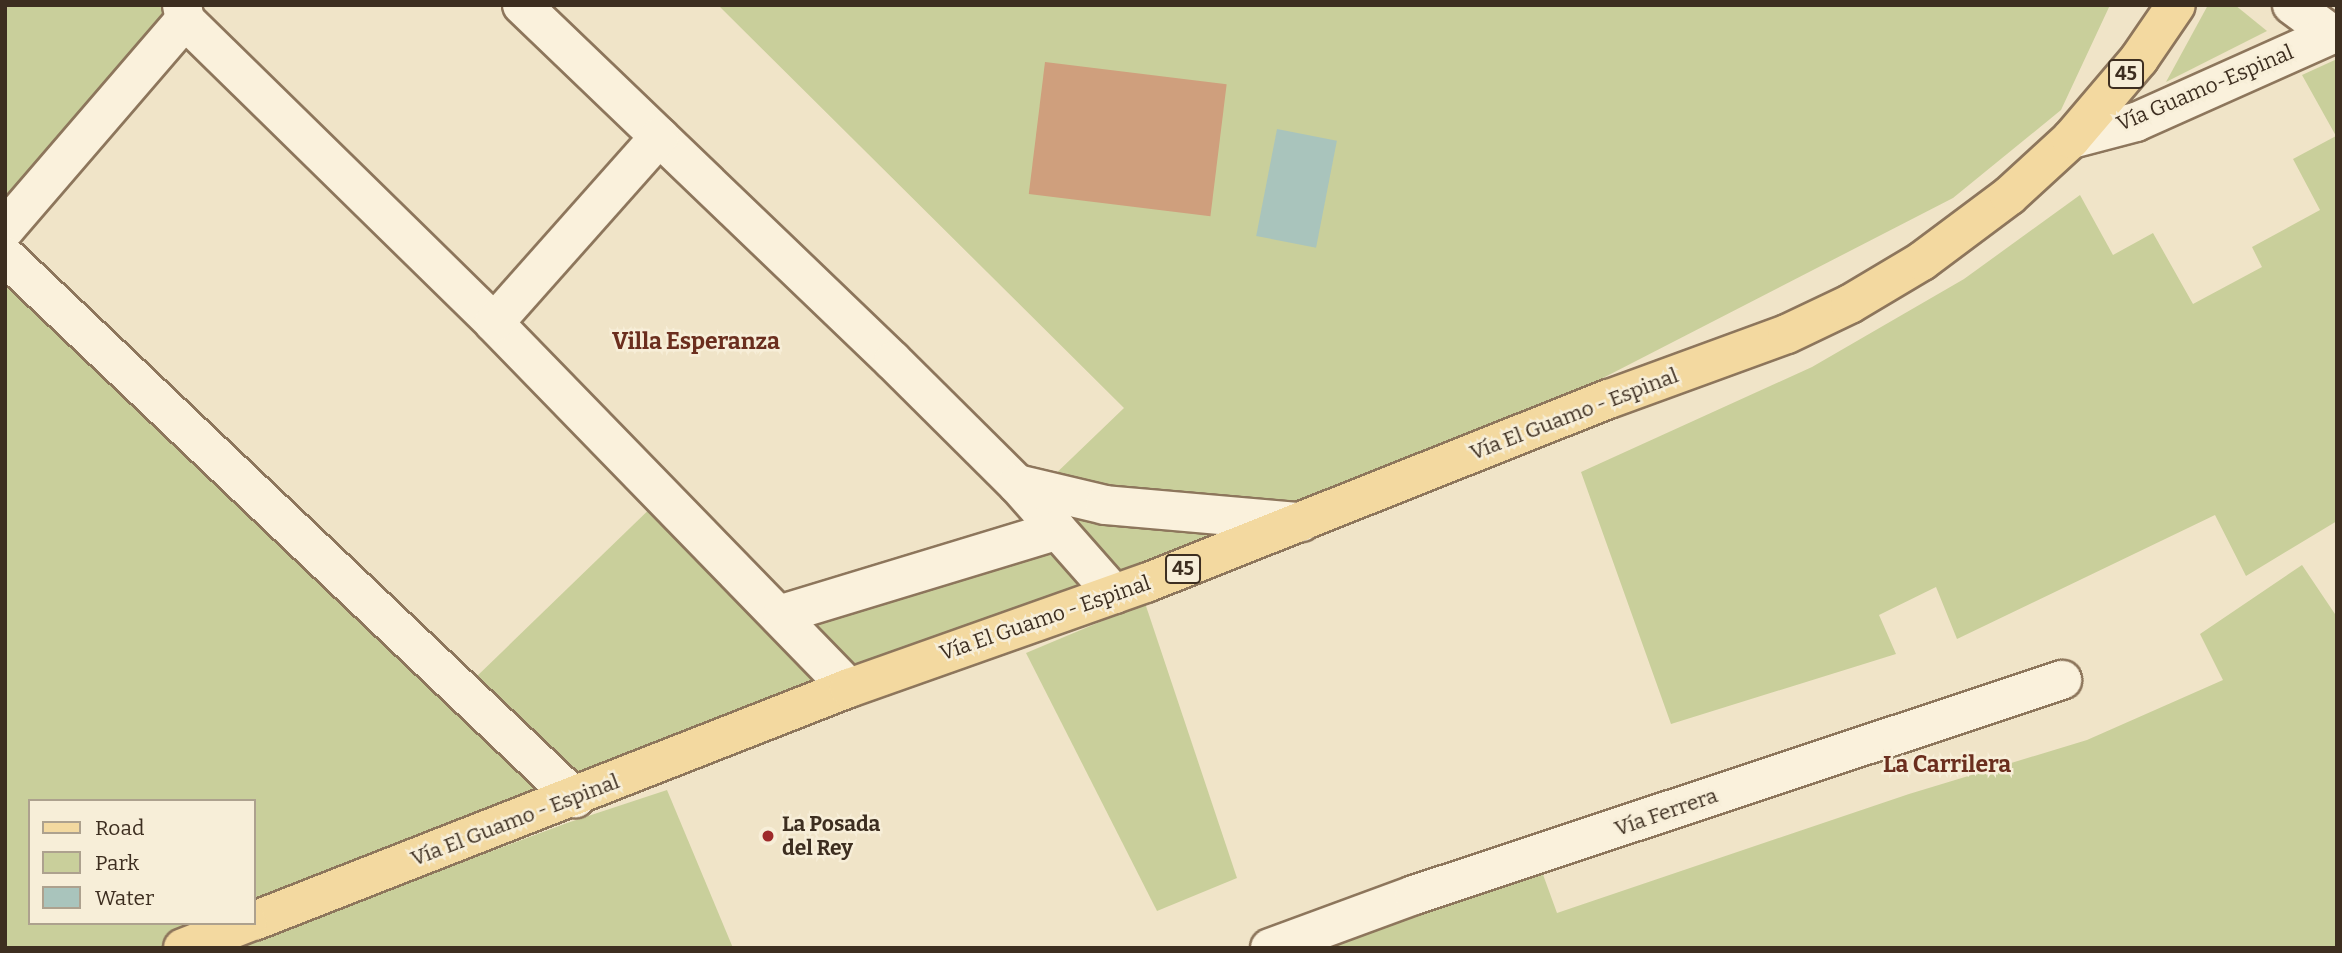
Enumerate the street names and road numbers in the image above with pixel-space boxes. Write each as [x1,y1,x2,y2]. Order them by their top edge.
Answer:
street label: Vía Guamo-Espinal [2113,39,2297,137]
road number: 45 [2107,58,2145,90]
street label: Vía El Guamo - Espinal [1466,363,1682,465]
road number: 45 [1164,554,1202,584]
street label: Vía El Guamo - Espinal [936,570,1154,666]
street label: Vía El Guamo - Espinal [407,769,623,871]
street label: Vía Ferrera [1611,783,1721,841]

